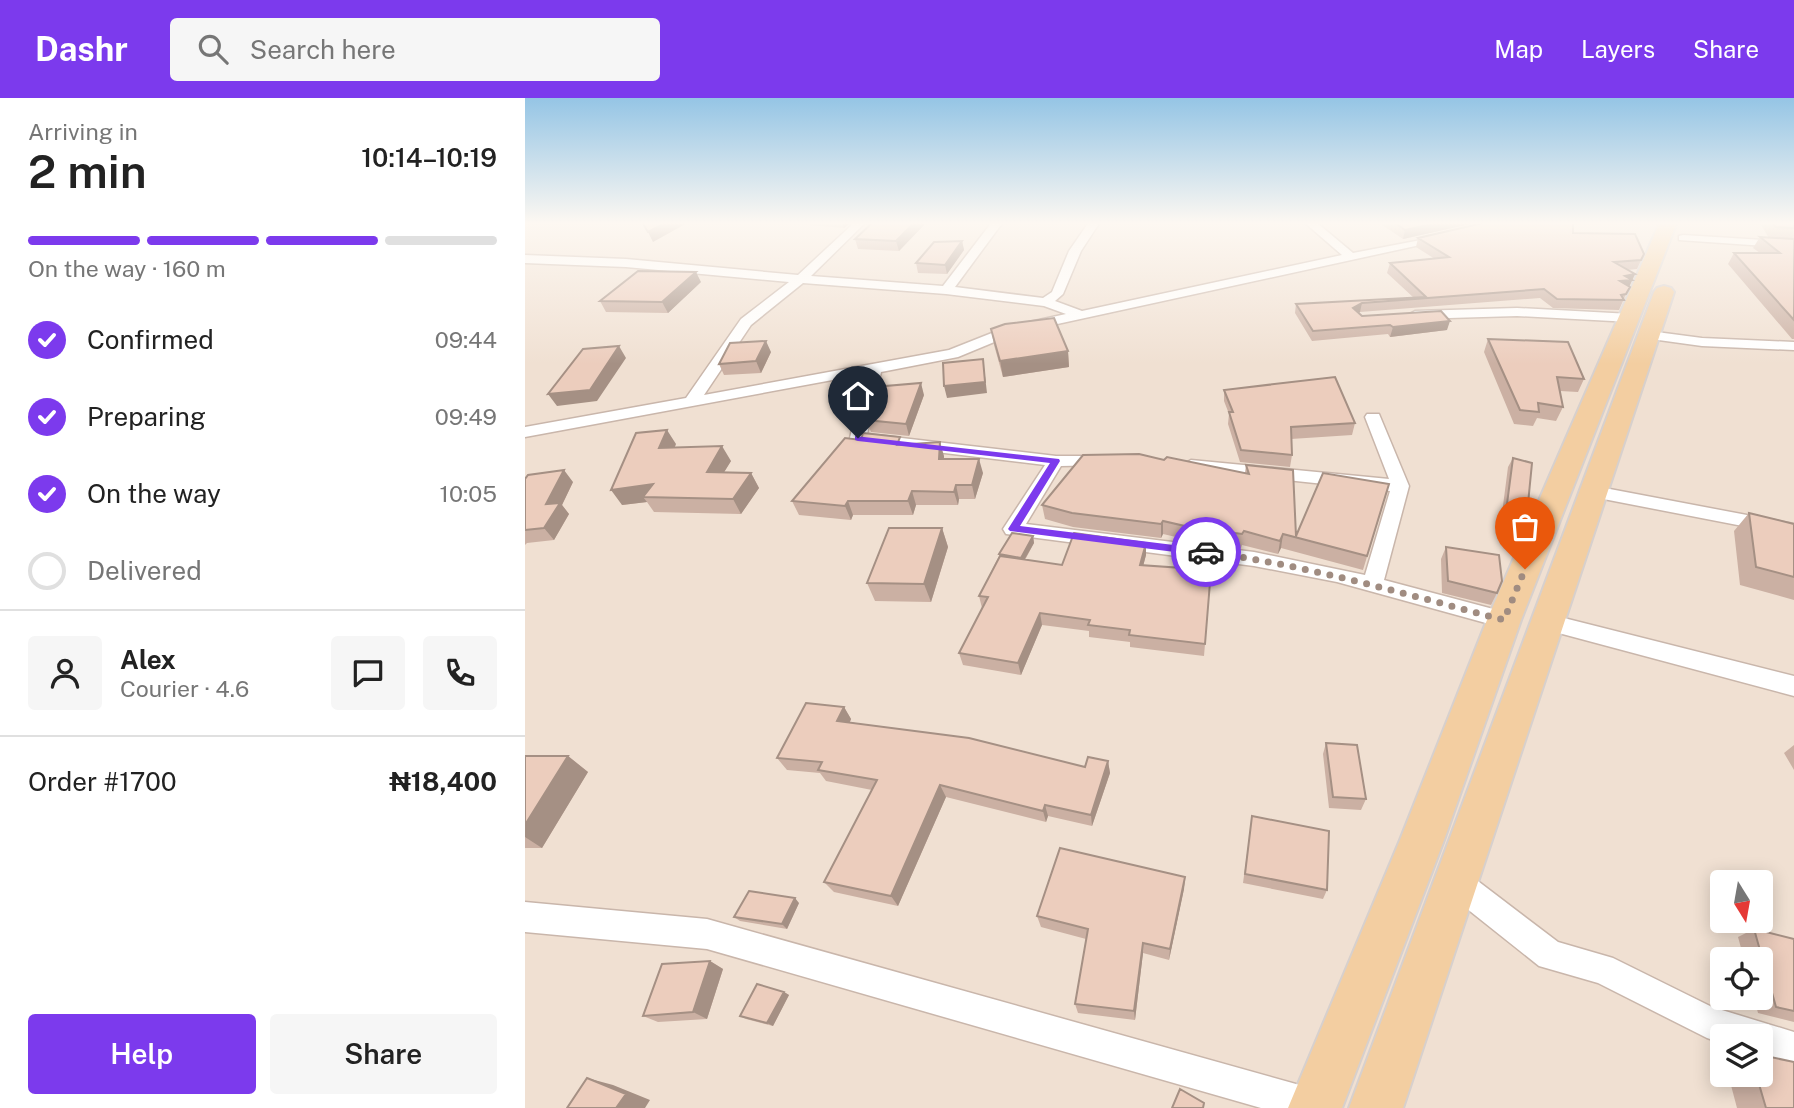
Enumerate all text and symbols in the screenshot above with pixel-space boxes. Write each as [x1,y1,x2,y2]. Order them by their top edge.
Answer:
search box [170,18,660,81]
text: Dashr [35,30,128,68]
icon: search [194,30,232,68]
text: Search here [250,34,396,65]
text: Map [1494,35,1543,63]
text: Layers [1581,35,1655,63]
text: Share [1693,35,1759,63]
text: Arriving in [28,118,138,145]
text: 10:14–10:19 [361,142,497,173]
text: 2 min [28,144,147,198]
text: On the way · 160 m [28,255,226,282]
icon: check [28,321,66,359]
text: Confirmed [87,324,214,355]
text: 09:44 [435,326,497,353]
pin [828,366,888,438]
icon: home [839,377,877,415]
icon: check [28,398,66,436]
text: Preparing [87,401,206,432]
text: 09:49 [435,403,497,430]
icon: check [28,475,66,513]
text: On the way [87,478,221,509]
text: 10:05 [440,480,497,507]
pin [1495,497,1555,569]
icon: bag [1506,508,1544,546]
courier [1171,517,1241,587]
icon: car [1187,533,1225,571]
text: Delivered [87,555,202,586]
button: person [28,636,102,710]
button: chat [331,636,405,710]
button: phone [423,636,497,710]
text: Alex [120,644,176,675]
text: Courier · 4.6 [120,675,249,702]
text: Order #1700 [28,766,177,797]
text: ₦18,400 [389,766,497,797]
north arrow [1710,870,1773,933]
map controls [1710,870,1773,1087]
button: locate [1710,947,1773,1010]
button: Help [28,1014,256,1094]
button: Share [270,1014,497,1094]
button: layers [1710,1024,1773,1087]

